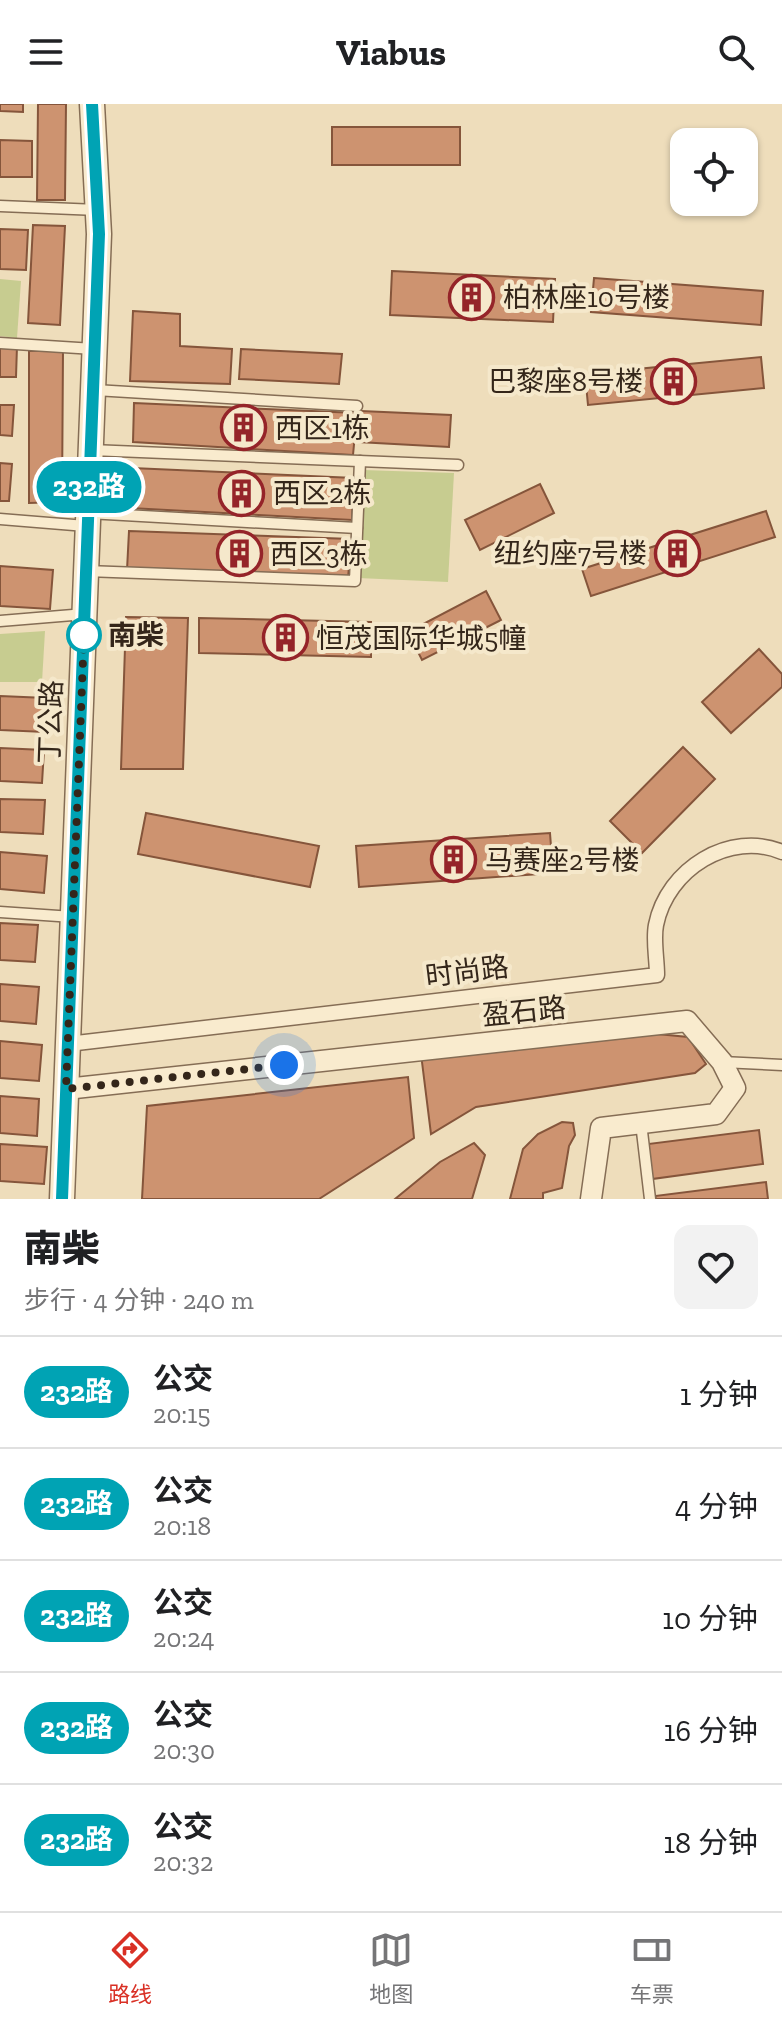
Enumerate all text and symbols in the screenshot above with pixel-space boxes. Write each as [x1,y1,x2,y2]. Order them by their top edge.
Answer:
icon: menu [24,30,68,74]
icon: search [714,30,758,74]
text: Viabus [336,31,446,74]
map controls [670,128,758,216]
button: locate [670,128,758,216]
building icon: 柏林座10号楼 [448,273,496,321]
place label: 柏林座10号楼 [503,281,670,314]
building icon: 巴黎座8号楼 [650,357,698,405]
place label: 巴黎座8号楼 [488,365,643,398]
building icon: 西区1栋 [220,404,268,452]
place label: 西区1栋 [275,412,370,445]
line badge: 232路 [33,461,145,513]
building icon: 西区2栋 [218,469,266,517]
text: 232路 [53,470,126,503]
place label: 西区2栋 [273,477,371,510]
building icon: 纽约座7号楼 [654,529,702,577]
building icon: 西区3栋 [215,530,263,578]
place label: 纽约座7号楼 [494,537,647,570]
place label: 西区3栋 [270,538,368,571]
building icon: 恒茂国际华城5幢 [261,614,309,662]
marker: 南柴 [67,618,101,652]
place label: 南柴 [108,619,164,652]
place label: 恒茂国际华城5幢 [316,622,526,655]
street label: 丁公路 [33,679,68,765]
building icon: 马赛座2号楼 [430,836,478,884]
place label: 马赛座2号楼 [485,844,639,877]
street label: 时尚路 [423,950,511,993]
street label: 盈石路 [481,991,568,1032]
your location [264,1045,304,1085]
button: heart [674,1225,758,1309]
text: 南柴 [24,1226,100,1272]
text: 步行 · 4 分钟 · 240 m [24,1284,254,1316]
text: 公交 [153,1361,213,1397]
text: 232路 [40,1375,113,1408]
text: 1 分钟 [680,1377,758,1413]
text: 20:15 [153,1398,211,1430]
text: 公交 [153,1473,213,1509]
text: 232路 [40,1487,113,1520]
text: 4 分钟 [675,1489,758,1525]
text: 20:18 [153,1510,211,1542]
text: 公交 [153,1585,213,1621]
text: 232路 [40,1599,113,1632]
text: 10 分钟 [662,1601,758,1637]
text: 20:24 [153,1622,215,1654]
text: 公交 [153,1697,213,1733]
text: 232路 [40,1711,113,1744]
text: 16 分钟 [664,1713,758,1749]
text: 20:30 [153,1734,215,1766]
text: 公交 [153,1809,213,1845]
text: 232路 [40,1823,113,1856]
text: 18 分钟 [664,1825,758,1861]
text: 20:32 [153,1846,213,1878]
tab: 路线 [108,1928,152,2008]
tab: 地图 [369,1928,413,2008]
tab: 车票 [630,1928,674,2008]

